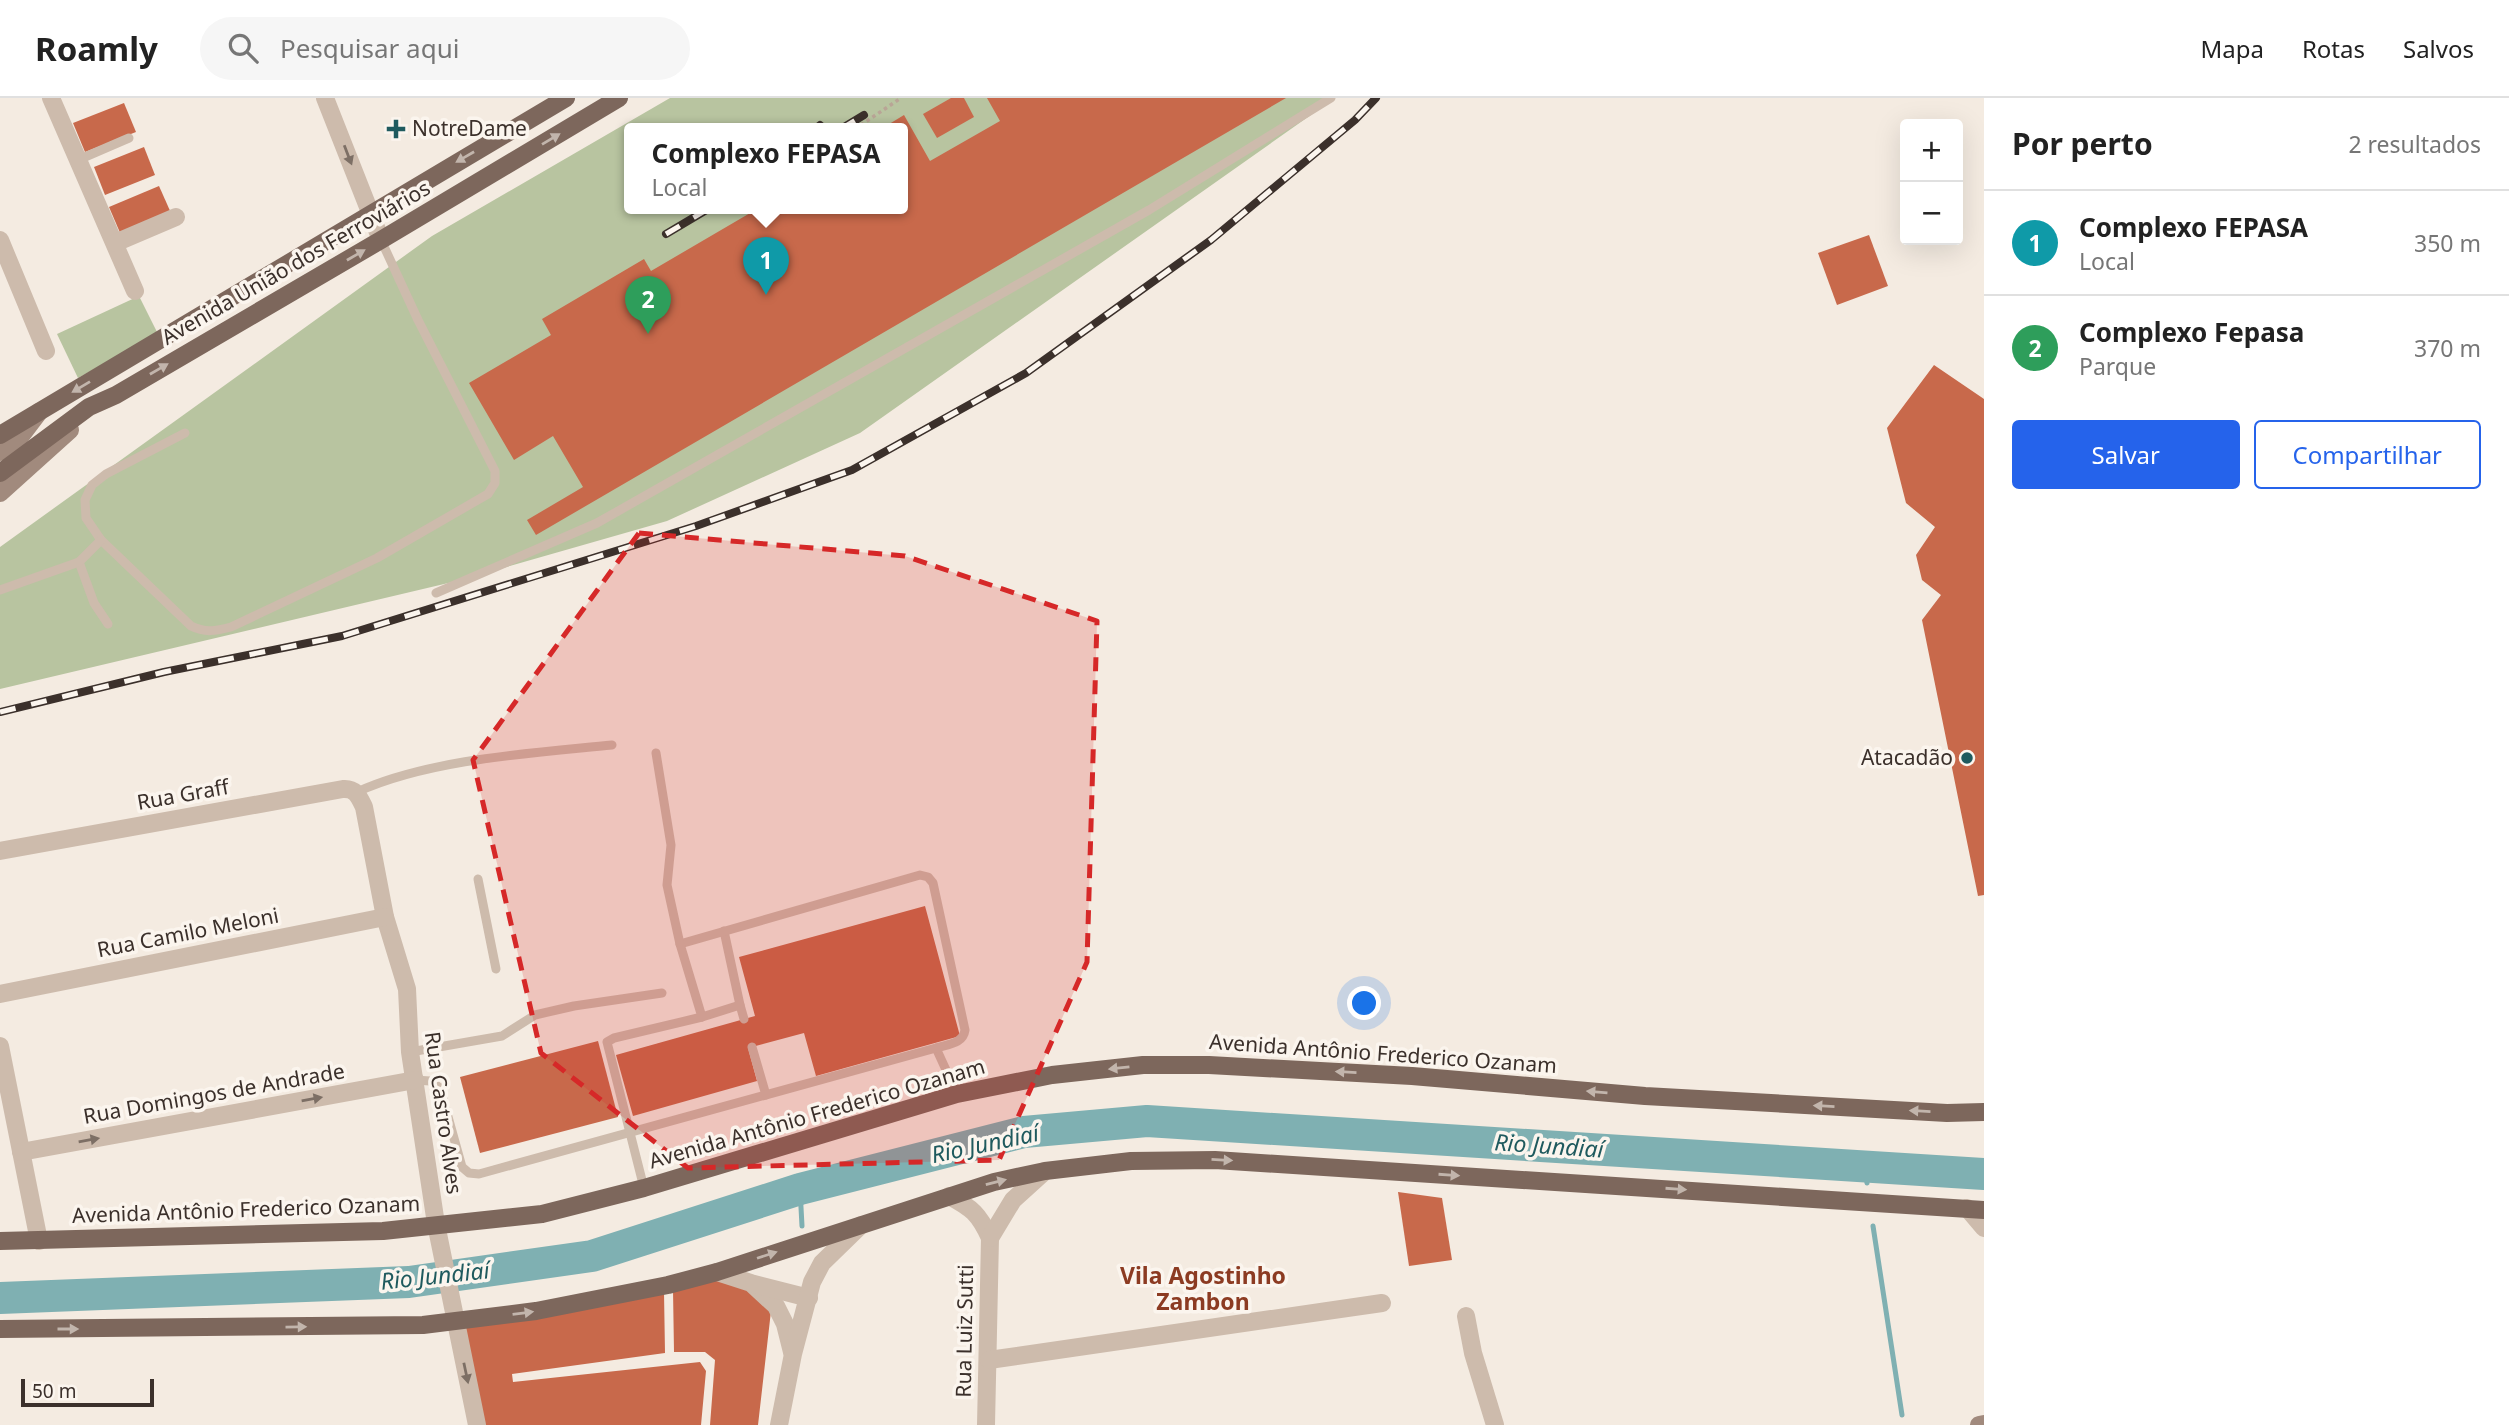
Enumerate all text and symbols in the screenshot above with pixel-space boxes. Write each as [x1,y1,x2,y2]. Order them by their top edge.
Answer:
search box [200,17,690,80]
text: Roamly [35,26,158,71]
icon: search [224,29,262,67]
text: Pesquisar aqui [280,30,459,66]
text: Mapa [2200,32,2264,65]
text: Rotas [2302,32,2365,65]
text: Salvos [2403,32,2474,65]
place label: NotreDame [412,114,527,142]
marker: NotreDame [386,119,406,139]
map controls [1900,119,1963,245]
button: + [1900,119,1963,182]
popup [624,123,908,214]
text: Por perto [2012,123,2153,164]
text: 2 resultados [2348,128,2481,160]
one-way arrow [542,132,561,145]
text: Complexo FEPASA [652,135,880,171]
one-way arrow [342,145,353,166]
one-way arrow [455,151,474,164]
text: Local [652,171,707,203]
street label: Avenida União dos Ferroviários [156,174,435,351]
button: − [1900,182,1963,245]
text: Complexo FEPASA [2079,209,2308,245]
text: 1 [2028,227,2042,259]
text: 350 m [2414,227,2481,259]
pin: 1 [743,237,789,295]
text: Local [2079,245,2135,277]
one-way arrow [346,249,366,261]
pin: 2 [625,276,671,334]
text: Complexo Fepasa [2079,314,2304,350]
text: 2 [2028,332,2042,364]
text: 370 m [2414,332,2481,364]
text: Parque [2079,350,2156,382]
one-way arrow [150,363,169,376]
one-way arrow [71,380,90,393]
button: Salvar [2012,420,2240,489]
button: Compartilhar [2254,420,2481,489]
place label: Atacadão [1861,743,1953,771]
marker: Atacadão [1959,750,1975,766]
street label: Rua Graff [135,772,233,816]
street label: Rua Camilo Meloni [95,901,281,963]
your location [1347,986,1381,1020]
street label: Avenida Antônio Frederico Ozanam [1208,1027,1558,1079]
street label: Rua Castro Alves [419,1030,469,1196]
street label: Avenida Antônio Frederico Ozanam [645,1052,988,1174]
street label: Rua Domingos de Andrade [81,1056,347,1130]
one-way arrow [1107,1063,1129,1074]
one-way arrow [1334,1067,1356,1078]
one-way arrow [1586,1086,1608,1097]
one-way arrow [301,1093,323,1104]
one-way arrow [1813,1100,1835,1111]
one-way arrow [1908,1105,1930,1116]
water label: Rio Jundiaí [928,1115,1045,1170]
water label: Rio Jundiaí [1493,1125,1608,1165]
one-way arrow [78,1134,100,1145]
one-way arrow [1211,1155,1233,1166]
one-way arrow [1438,1170,1460,1181]
one-way arrow [985,1176,1007,1187]
one-way arrow [1665,1184,1687,1195]
street label: Avenida Antônio Frederico Ozanam [71,1189,420,1229]
one-way arrow [757,1249,778,1260]
water label: Rio Jundiaí [379,1253,494,1297]
district label: Vila Agostinho Zambon [1120,1259,1286,1317]
street label: Rua Luiz Sutti [949,1264,979,1398]
one-way arrow [512,1307,534,1318]
one-way arrow [285,1321,307,1333]
one-way arrow [57,1323,79,1335]
one-way arrow [461,1362,472,1384]
scale bar [21,1376,154,1408]
text: 50 m [32,1378,76,1404]

